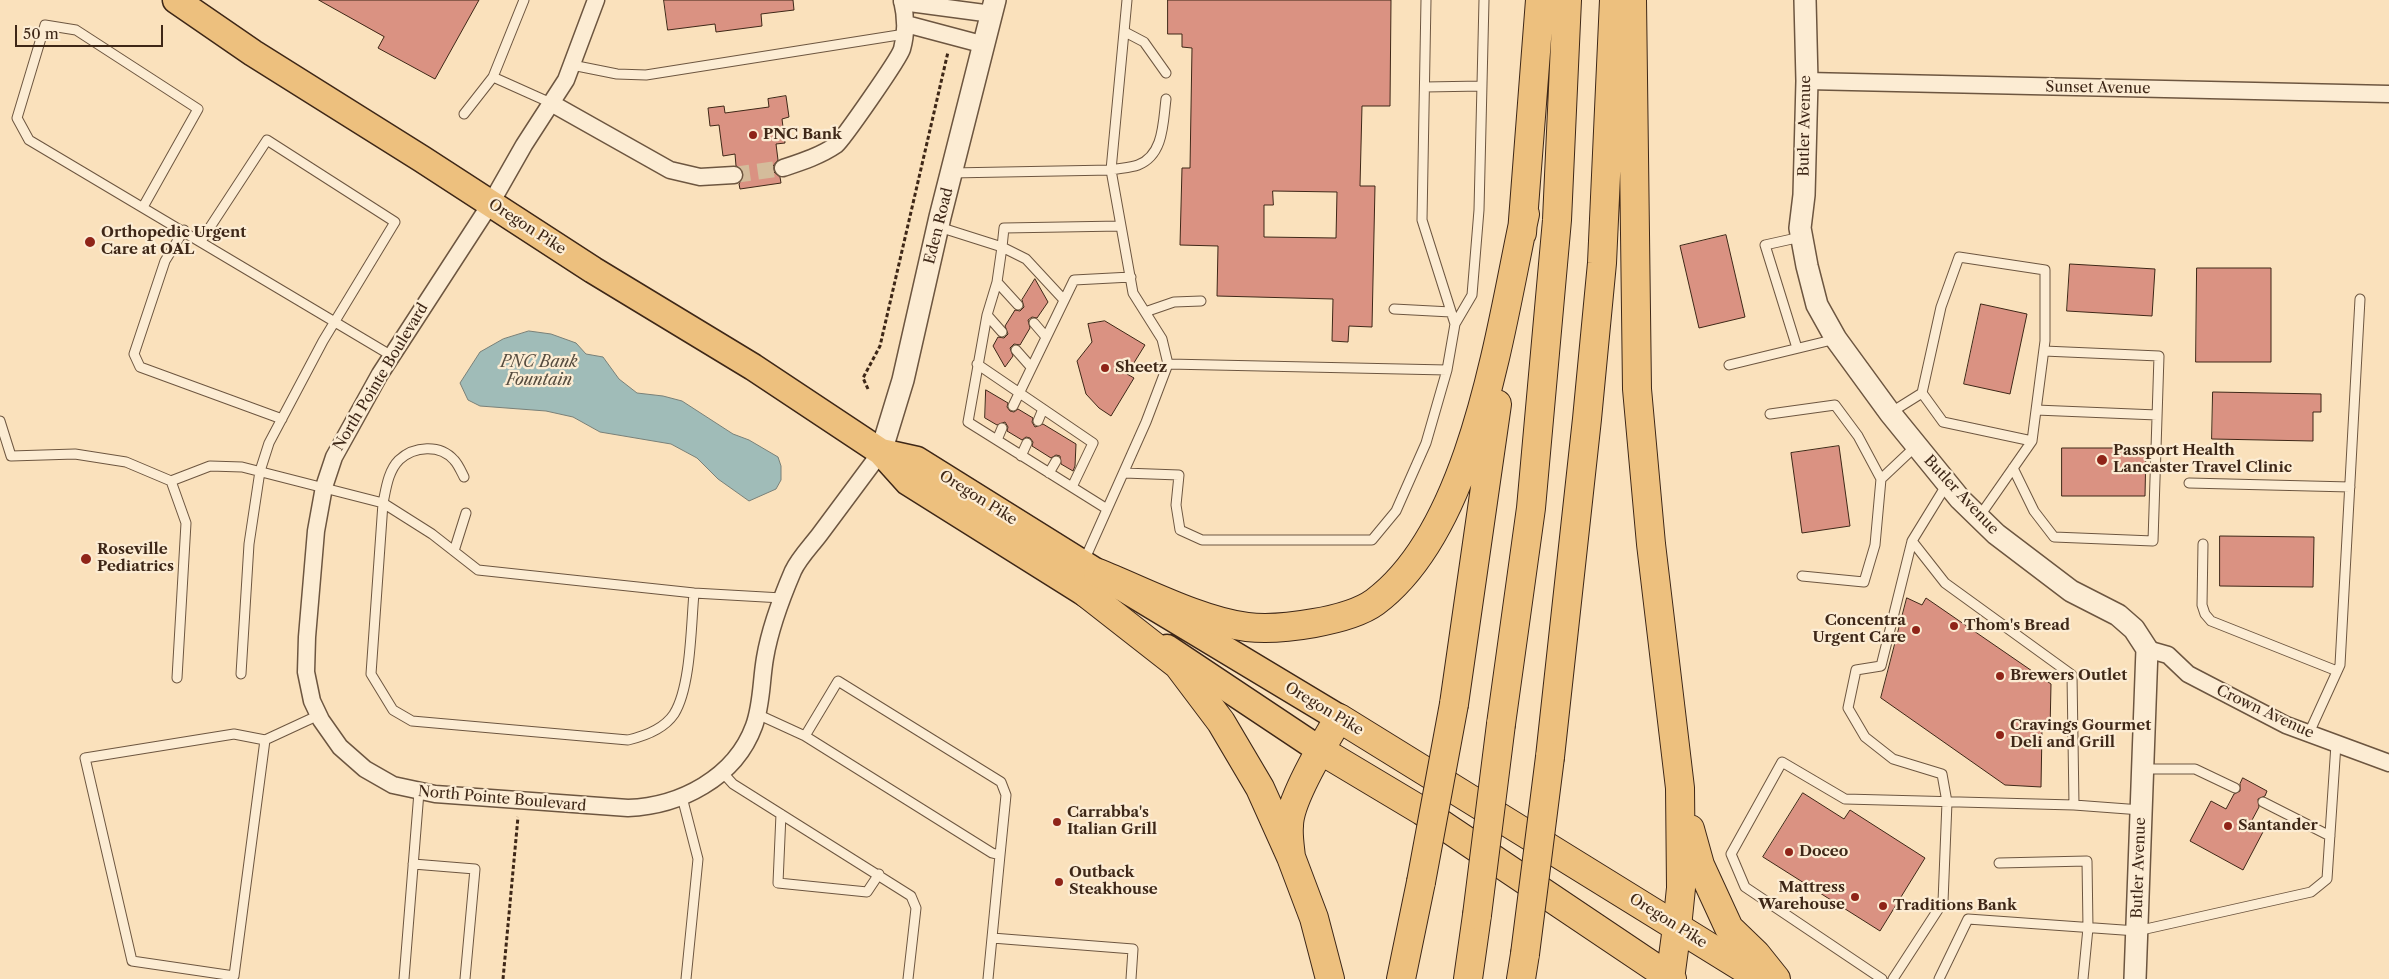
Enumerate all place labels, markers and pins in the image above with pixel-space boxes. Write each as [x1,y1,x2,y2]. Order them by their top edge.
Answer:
place label: PNC Bank [763,126,842,144]
marker: PNC Bank [747,129,759,141]
place label: Orthopedic Urgent Care at OAL [101,224,246,259]
marker: Orthopedic Urgent Care at OAL [83,235,97,249]
place label: Sheetz [1115,359,1167,377]
marker: Sheetz [1099,362,1111,374]
place label: Passport Health Lancaster Travel Clinic [2113,442,2292,477]
marker: Passport Health Lancaster Travel Clinic [2095,453,2109,467]
place label: Roseville Pediatrics [97,541,174,576]
marker: Roseville Pediatrics [79,552,93,566]
place label: Concentra Urgent Care [1813,612,1906,647]
place label: Thom's Bread [1964,617,2070,635]
marker: Thom's Bread [1948,620,1960,632]
marker: Concentra Urgent Care [1910,624,1922,636]
place label: Brewers Outlet [2010,667,2127,685]
marker: Brewers Outlet [1994,670,2006,682]
place label: Cravings Gourmet Deli and Grill [2010,717,2151,752]
marker: Cravings Gourmet Deli and Grill [1994,729,2006,741]
place label: Carrabba's Italian Grill [1067,804,1157,839]
marker: Carrabba's Italian Grill [1051,816,1063,828]
place label: Santander [2238,817,2318,835]
marker: Santander [2222,820,2234,832]
place label: Doceo [1799,843,1848,861]
marker: Doceo [1783,846,1795,858]
place label: Outback Steakhouse [1069,864,1158,899]
marker: Outback Steakhouse [1053,876,1065,888]
place label: Mattress Warehouse [1758,879,1845,914]
marker: Mattress Warehouse [1849,891,1861,903]
place label: Traditions Bank [1893,897,2017,915]
marker: Traditions Bank [1877,900,1889,912]

